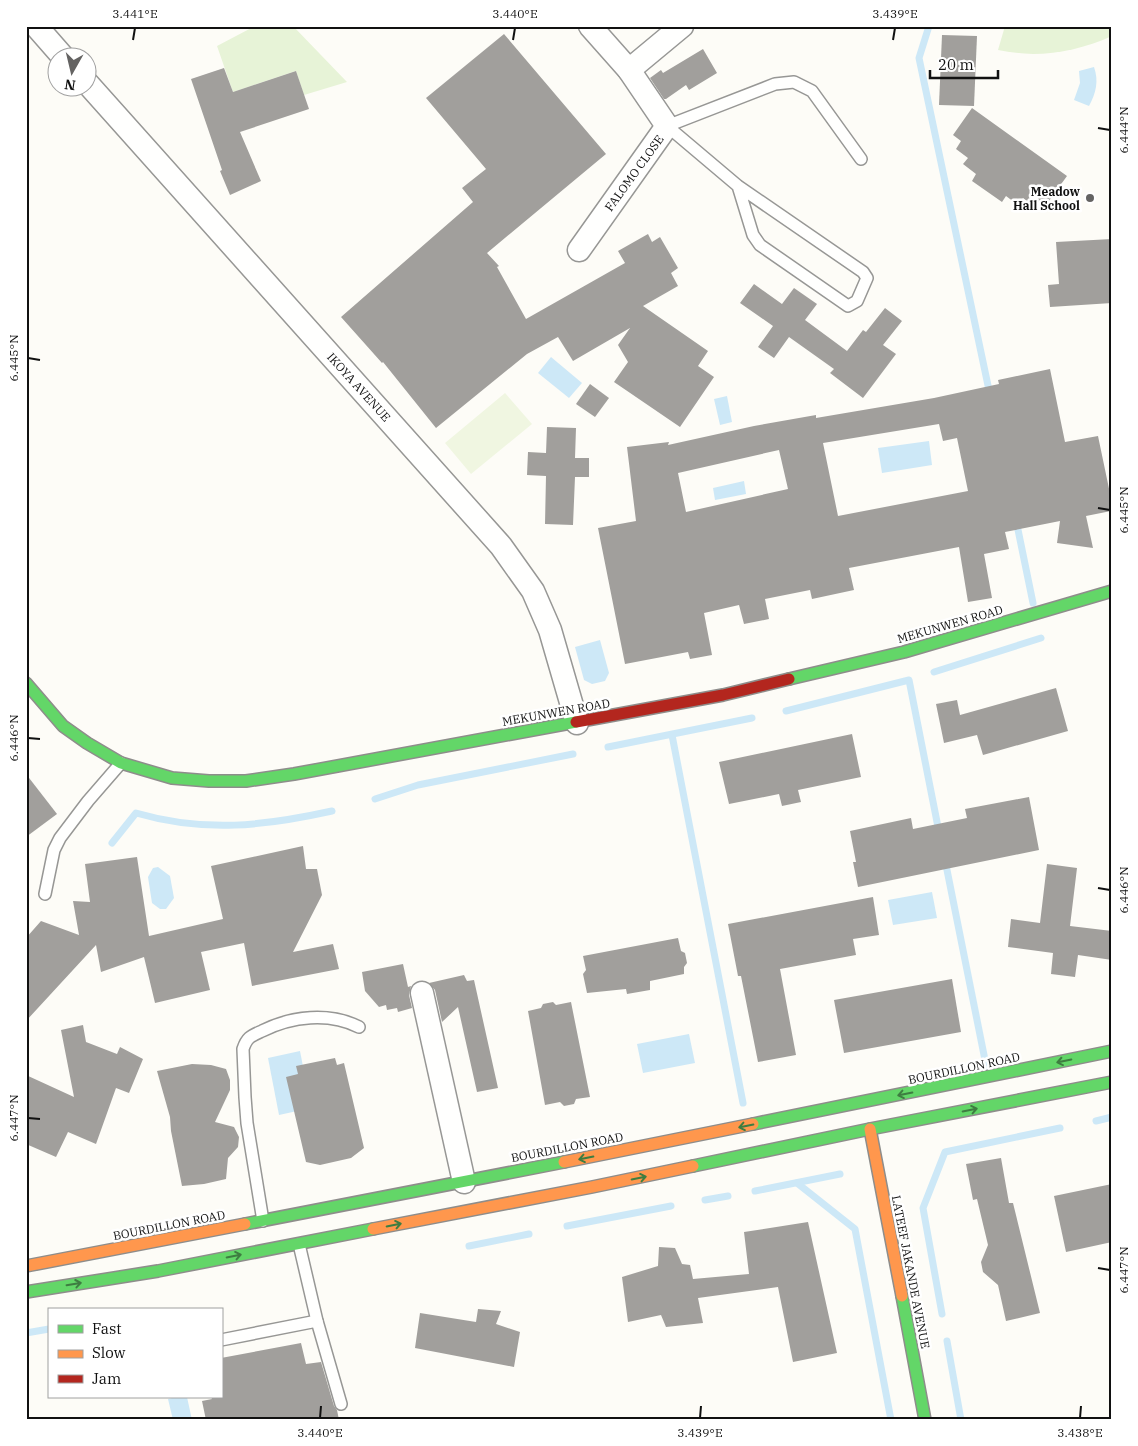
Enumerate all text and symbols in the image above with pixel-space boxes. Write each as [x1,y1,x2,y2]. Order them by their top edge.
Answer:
text: 3.441°E [112,6,158,21]
text: 3.440°E [492,6,538,21]
text: 3.439°E [872,6,918,21]
north arrow [48,48,98,98]
scale bar [930,48,998,80]
text: 20 m [938,55,974,74]
text: N [63,75,77,95]
text: 6.444°N [1116,107,1131,153]
street label: FALOMO CLOSE [601,132,667,214]
place label: Meadow Hall School [1013,184,1081,213]
marker: Meadow Hall School [1084,192,1096,204]
text: 6.445°N [6,335,21,381]
street label: IKOYA AVENUE [324,349,394,425]
text: 6.445°N [1116,487,1131,533]
street label: MEKUNWEN ROAD [895,602,1005,646]
street label: MEKUNWEN ROAD [501,695,611,729]
text: 6.446°N [6,715,21,761]
text: 6.446°N [1116,867,1131,913]
street label: BOURDILLON ROAD [907,1049,1021,1087]
one-way arrow [1056,1057,1072,1066]
one-way arrow [897,1090,913,1099]
text: 6.447°N [6,1095,21,1141]
one-way arrow [961,1104,977,1114]
one-way arrow [738,1121,754,1131]
street label: BOURDILLON ROAD [510,1129,624,1165]
one-way arrow [579,1153,595,1163]
one-way arrow [631,1172,647,1182]
street label: LATEEF JAKANDE AVENUE [889,1194,933,1350]
street label: BOURDILLON ROAD [112,1207,226,1243]
one-way arrow [386,1220,402,1230]
text: 6.447°N [1116,1247,1131,1293]
one-way arrow [226,1251,242,1261]
one-way arrow [66,1279,82,1289]
legend [48,1308,222,1398]
text: Fast [92,1319,122,1338]
text: Slow [92,1343,126,1362]
text: Jam [92,1369,121,1388]
text: 3.440°E [297,1425,343,1440]
text: 3.439°E [677,1425,723,1440]
text: 3.438°E [1057,1425,1103,1440]

